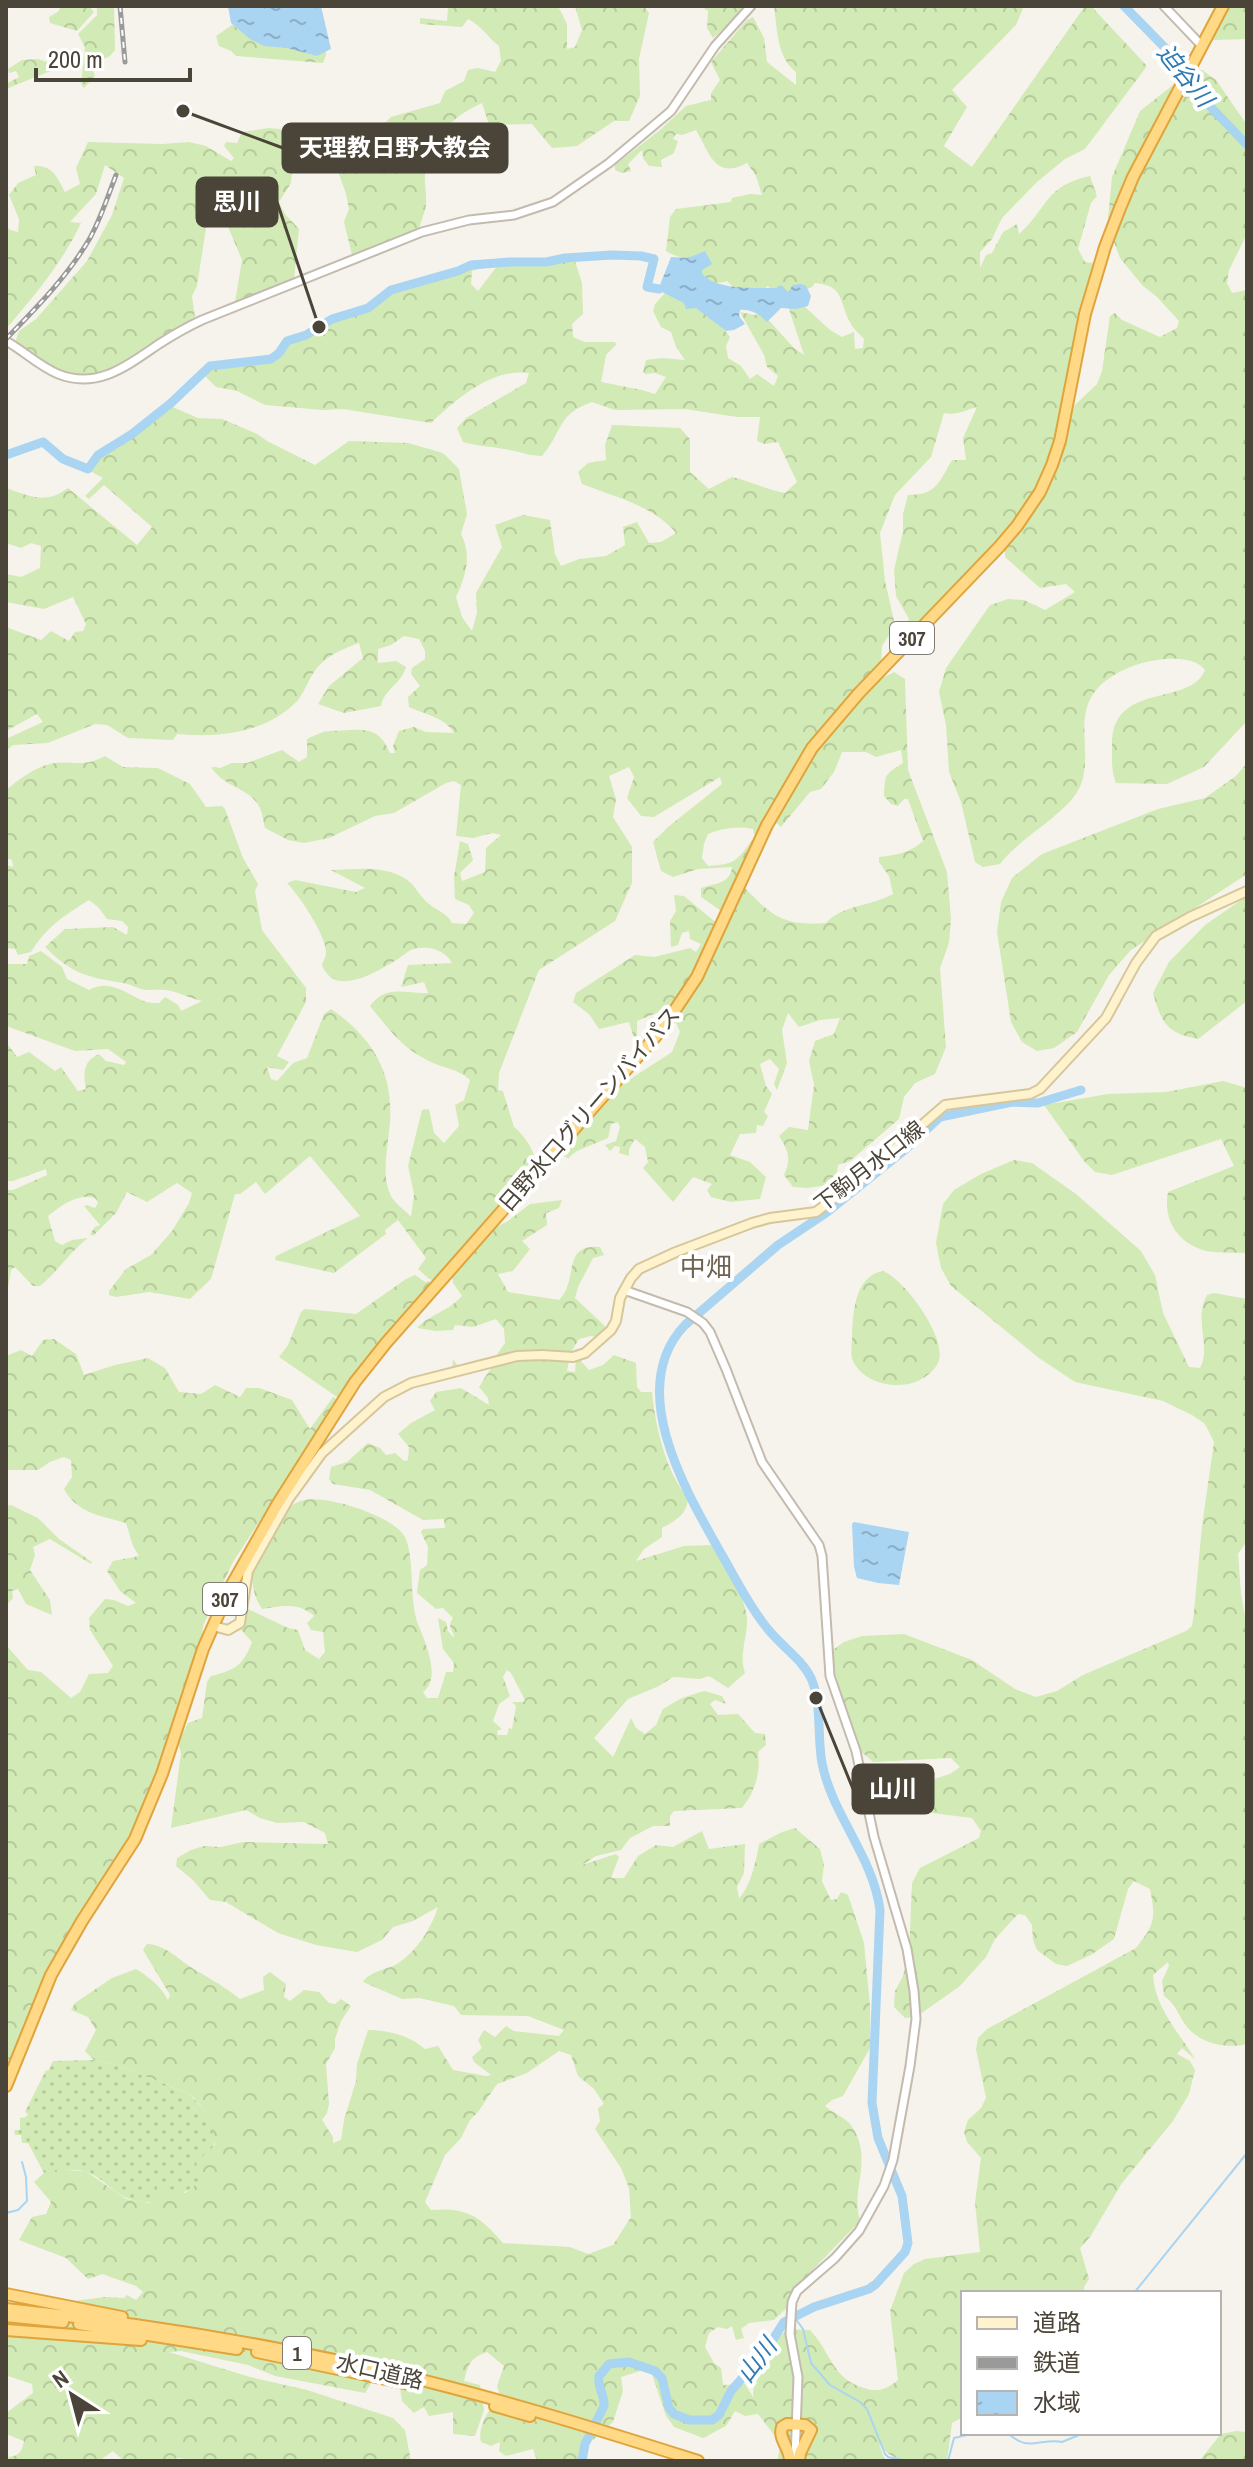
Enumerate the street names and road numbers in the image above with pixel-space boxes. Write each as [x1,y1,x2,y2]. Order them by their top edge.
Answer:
road number: 307 [890,622,934,654]
street label: 日野水口グリーンバイパス [492,1000,686,1218]
street label: 下駒月水口線 [808,1114,930,1218]
road number: 307 [203,1583,247,1615]
road number: 1 [283,2337,311,2369]
street label: 水口道路 [334,2346,426,2396]

